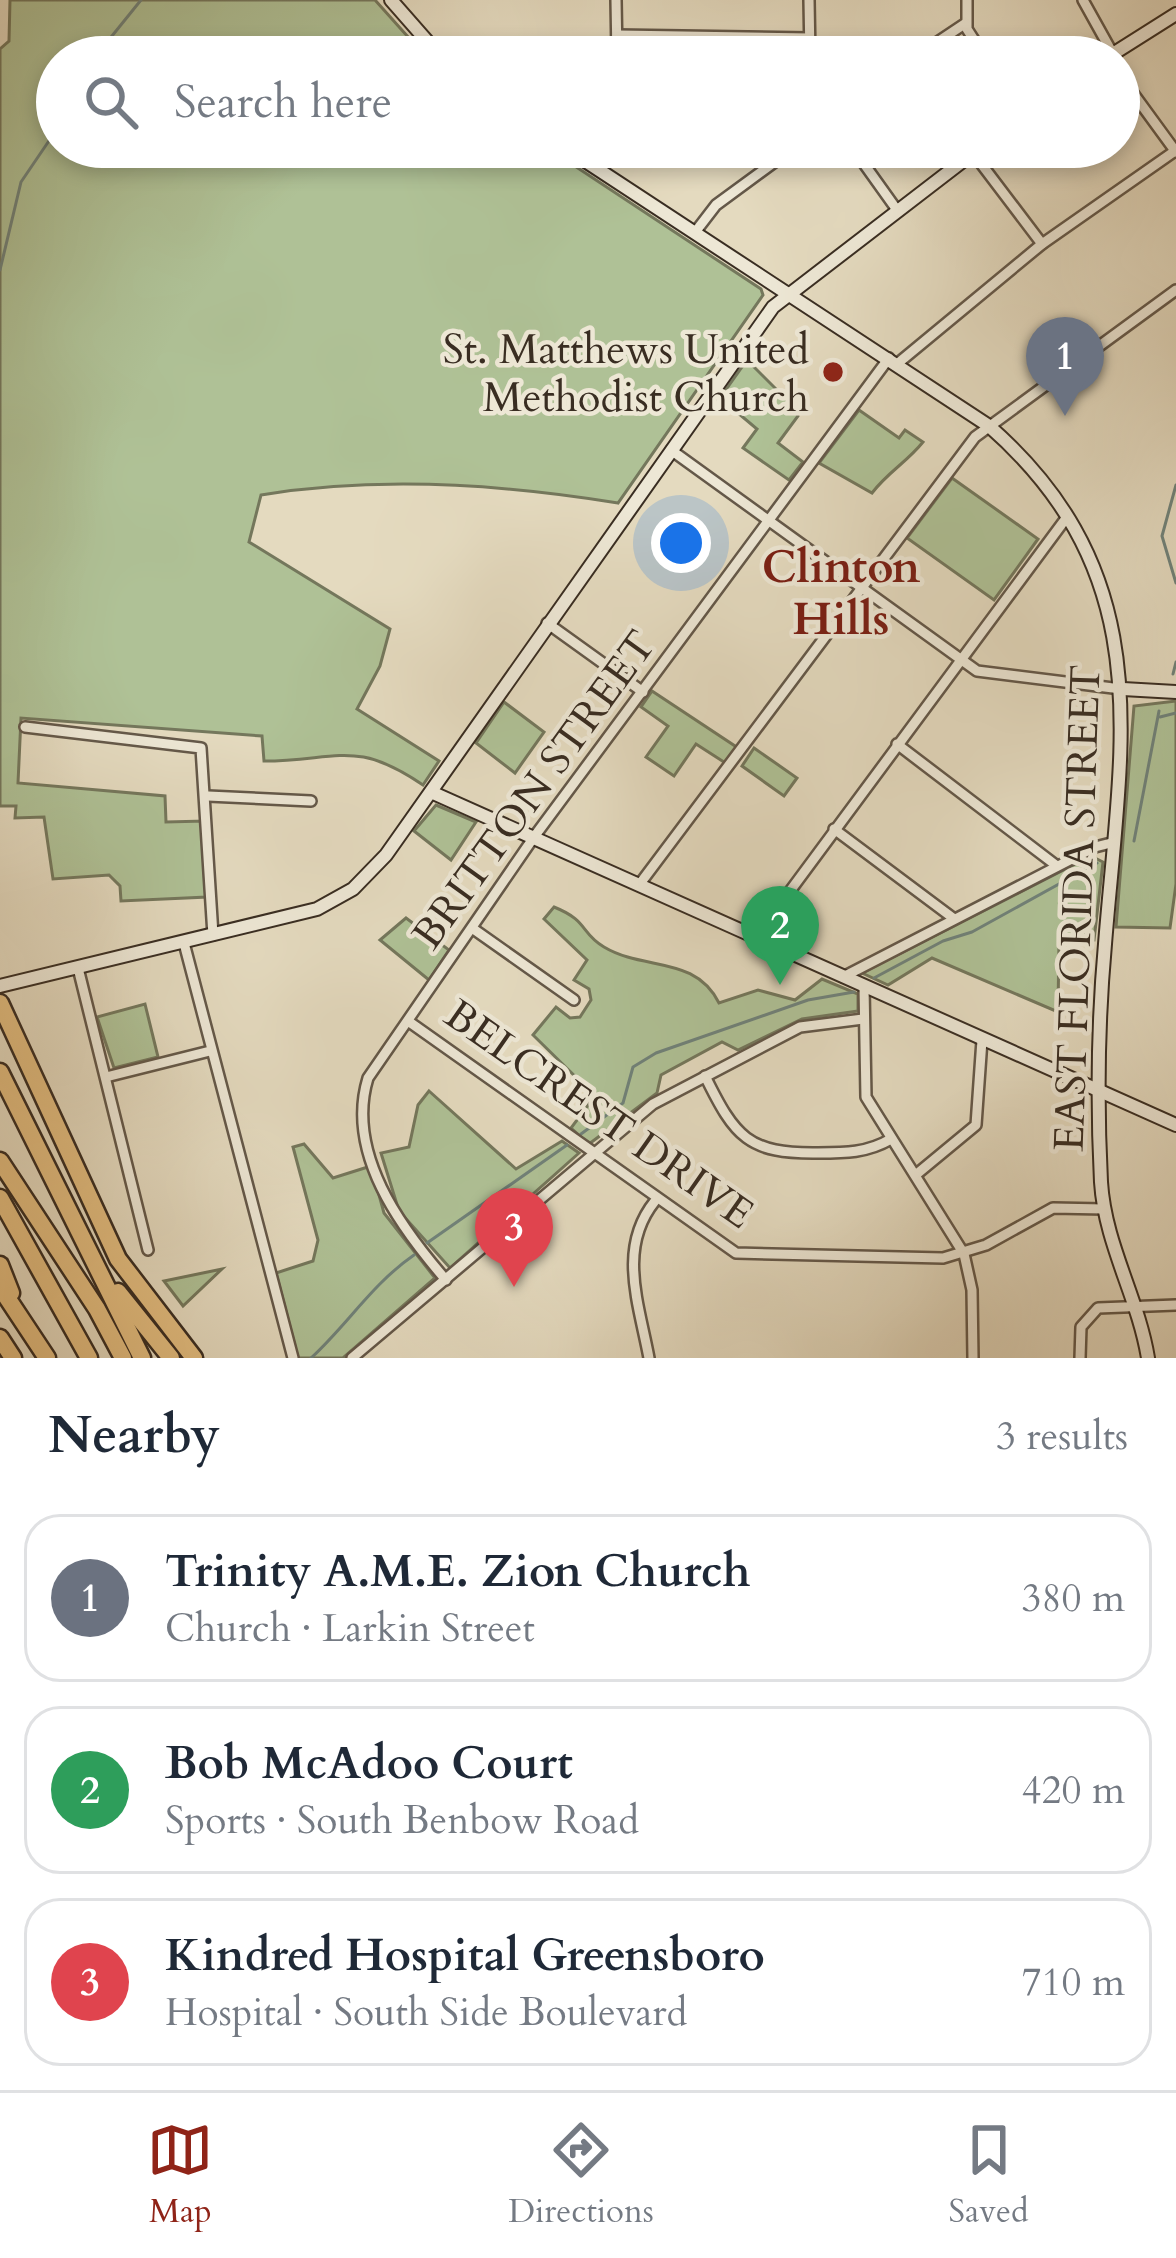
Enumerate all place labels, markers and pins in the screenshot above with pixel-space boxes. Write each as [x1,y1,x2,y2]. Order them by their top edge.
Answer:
pin: 1 [1026,317,1104,416]
place label: St. Matthews United Methodist Church [443,321,809,426]
marker: St. Matthews United Methodist Church [820,359,846,385]
pin: 2 [741,886,819,985]
pin: 3 [475,1188,553,1287]

